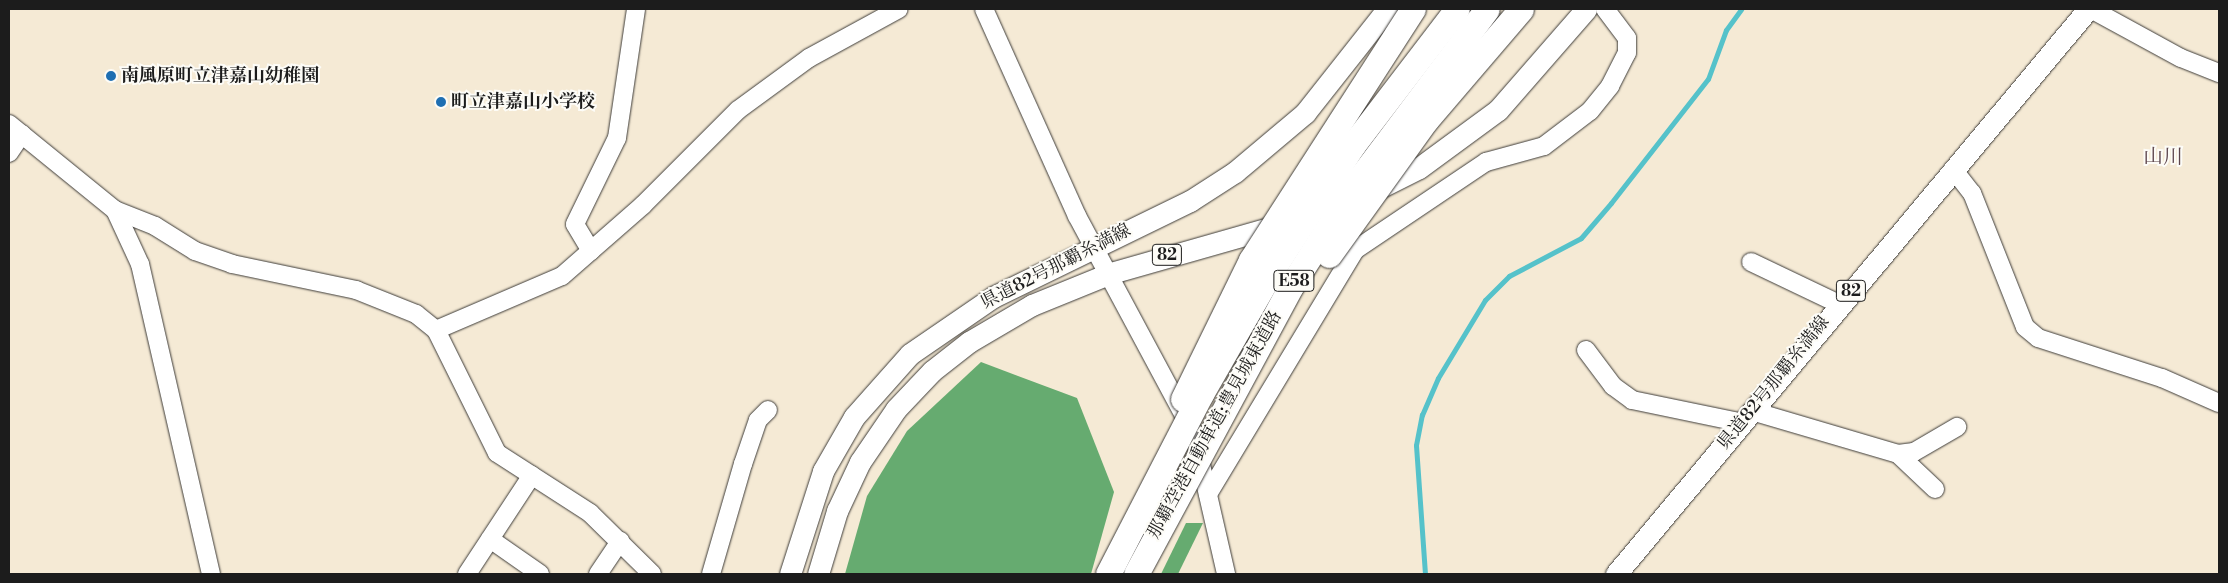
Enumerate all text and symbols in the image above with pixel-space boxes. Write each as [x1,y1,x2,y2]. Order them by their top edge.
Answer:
place label: 南風原町立津嘉山幼稚園 [121,65,319,87]
marker: 南風原町立津嘉山幼稚園 [105,70,117,82]
place label: 町立津嘉山小学校 [451,91,595,113]
marker: 町立津嘉山小学校 [435,96,447,108]
district label: 山川 [2143,145,2183,169]
street label: 県道82号那覇糸満線 [977,220,1135,314]
road number: 82 [1151,242,1183,268]
road number: E58 [1273,268,1315,294]
road number: 82 [1835,278,1867,304]
street label: 那覇空港自動車道;豊見城東道路 [1143,307,1287,543]
street label: 県道82号那覇糸満線 [1714,312,1834,454]

